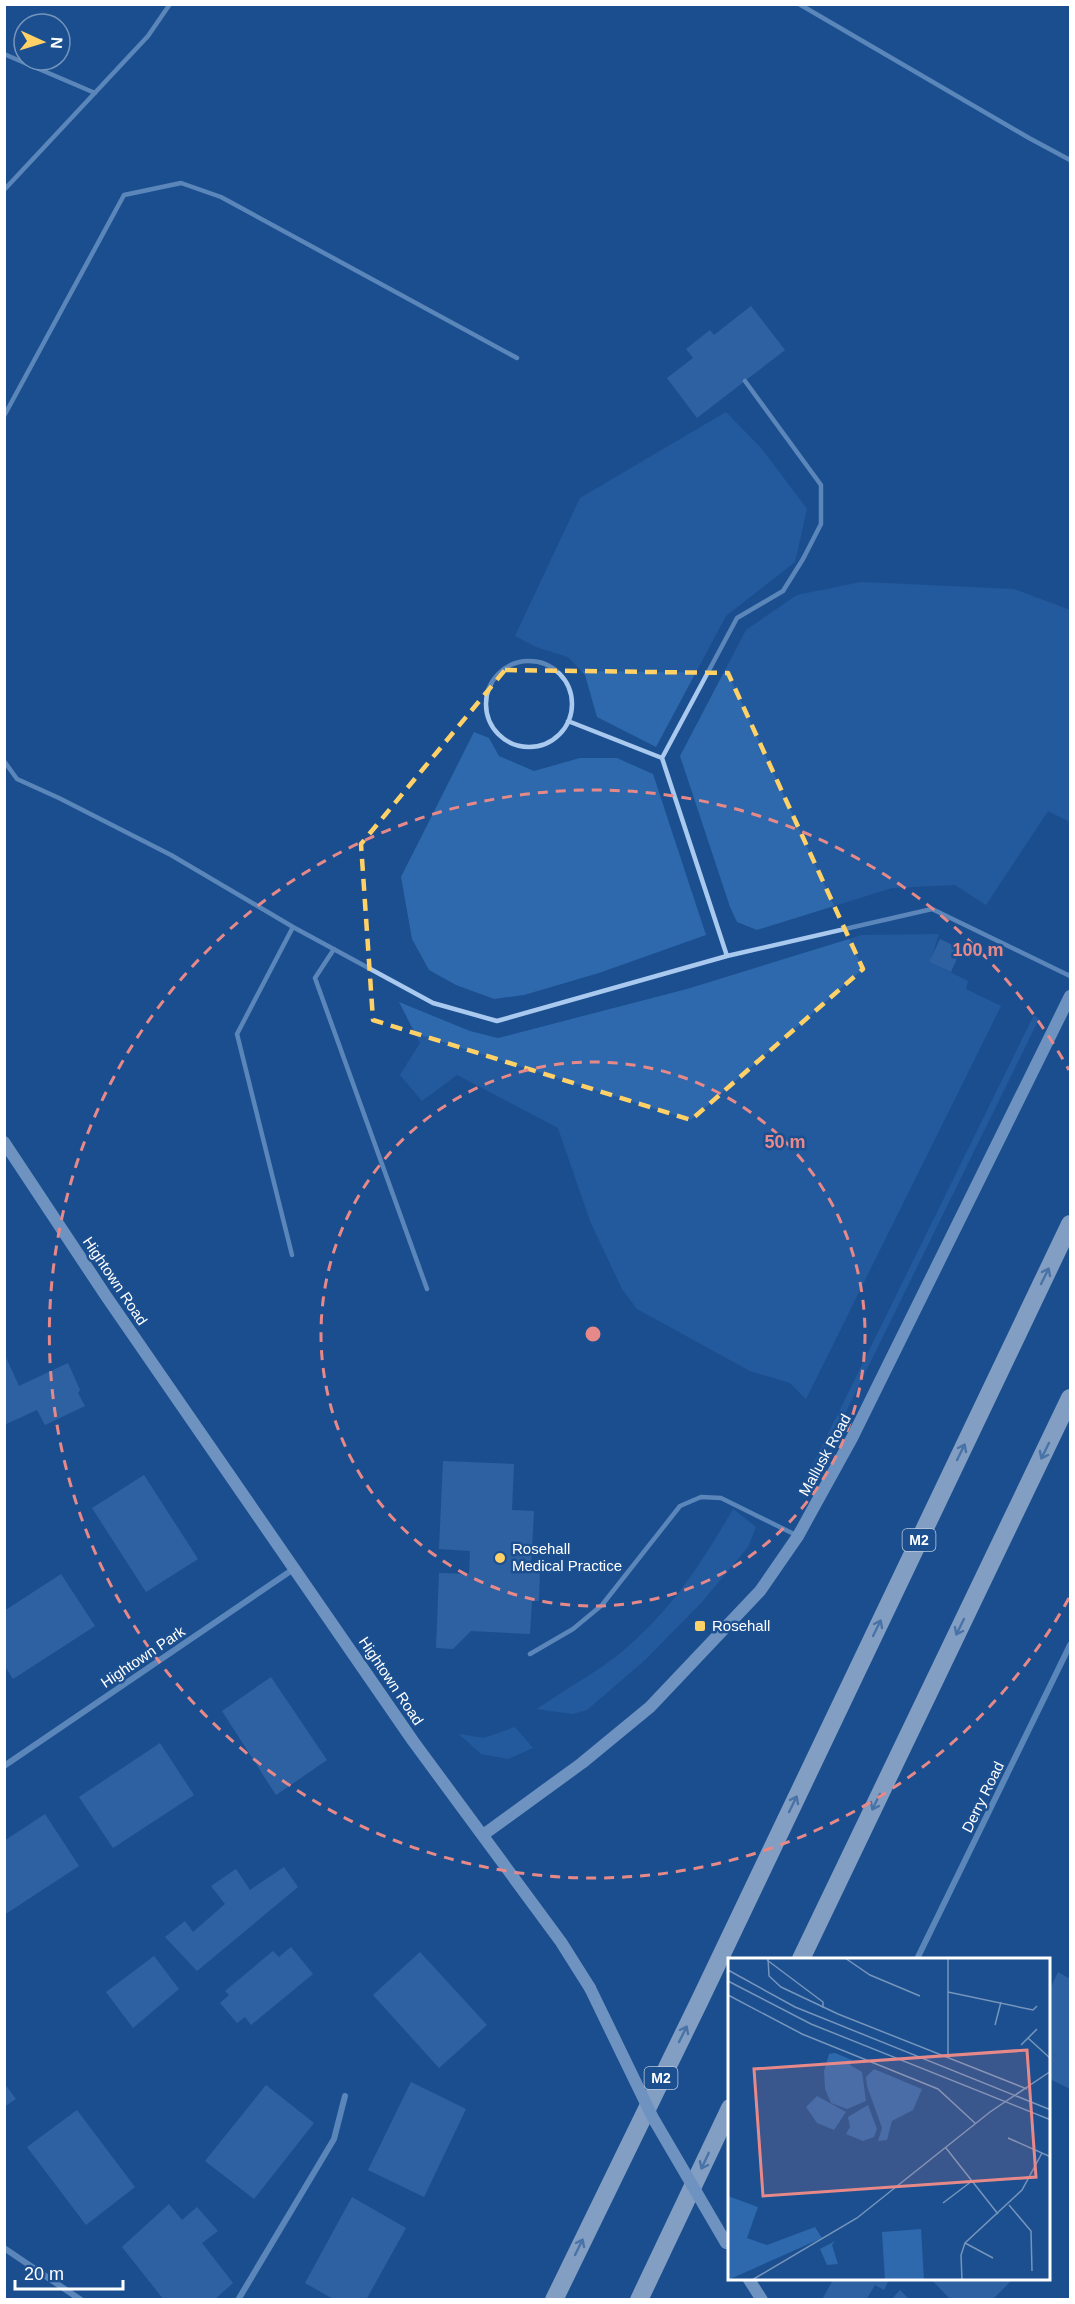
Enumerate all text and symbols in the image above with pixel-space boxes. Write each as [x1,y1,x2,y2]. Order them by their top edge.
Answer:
north arrow [12,12,72,72]
text: N [48,37,65,49]
text: 100 m [952,940,1004,960]
text: 50 m [764,1132,806,1152]
street label: Hightown Road [80,1233,151,1328]
one-way arrow [1040,1268,1052,1286]
centre of rings [583,1324,603,1344]
street label: Mallusk Road [795,1411,854,1499]
one-way arrow [1039,1442,1051,1460]
one-way arrow [955,1443,967,1461]
road number: M2 [902,1529,936,1551]
place label: Rosehall Medical Practice [512,1540,622,1574]
marker: Rosehall Medical Practice [493,1551,507,1565]
place label: Rosehall [712,1617,770,1634]
one-way arrow [954,1617,966,1635]
marker: Rosehall [693,1619,707,1633]
one-way arrow [871,1619,883,1637]
street label: Hightown Park [98,1622,188,1691]
street label: Hightown Road [356,1633,427,1728]
street label: Derry Road [958,1759,1007,1835]
one-way arrow [869,1793,881,1811]
one-way arrow [787,1795,799,1813]
inset map [728,1958,1051,2280]
one-way arrow [678,2025,690,2043]
road number: M2 [644,2067,678,2089]
one-way arrow [698,2151,710,2169]
one-way arrow [574,2238,586,2256]
scale bar [15,2253,123,2291]
text: 20 m [24,2264,64,2284]

